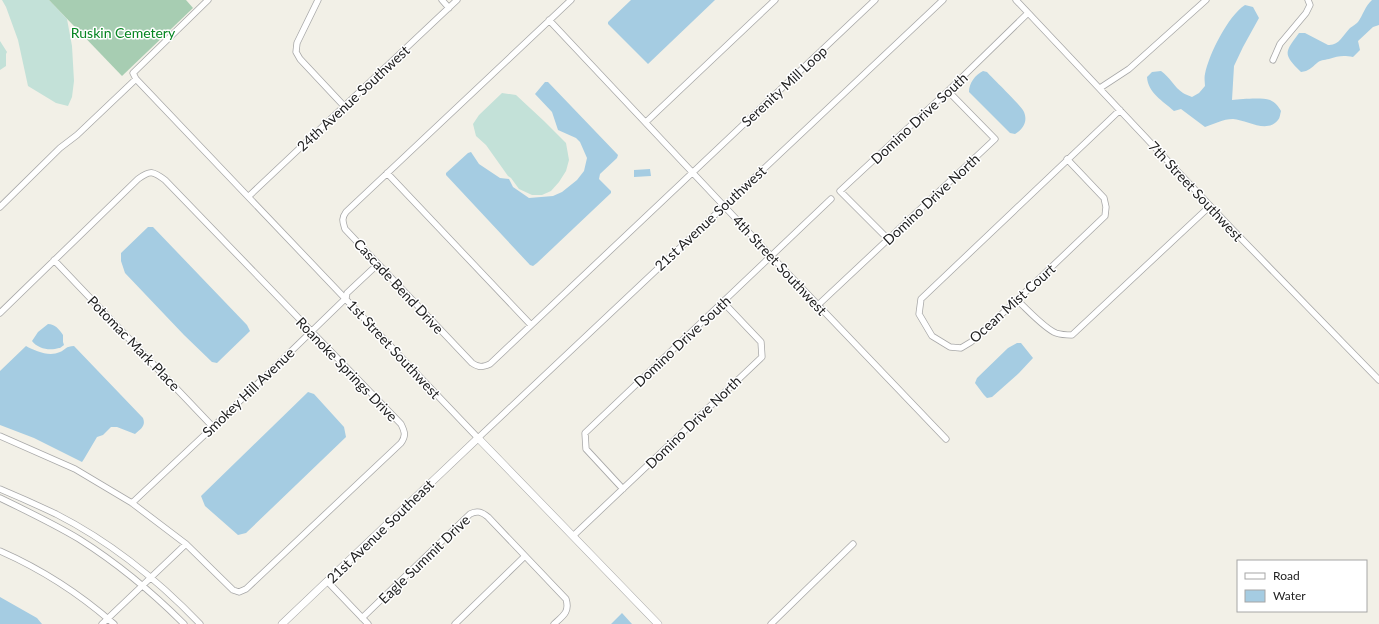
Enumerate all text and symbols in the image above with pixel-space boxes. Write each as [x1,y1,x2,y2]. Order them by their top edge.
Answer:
park label: Ruskin Cemetery [71,24,176,41]
street label: 24th Avenue Southwest [293,41,413,155]
street label: Serenity Mill Loop [738,42,830,130]
street label: Domino Drive South [867,69,971,167]
street label: 7th Street Southwest [1145,137,1247,245]
street label: Domino Drive North [879,150,983,248]
street label: 21st Avenue Southwest [651,162,769,274]
street label: 4th Street Southwest [729,211,831,319]
street label: Cascade Bend Drive [351,235,447,337]
street label: Ocean Mist Court [966,260,1058,346]
street label: Potomac Mark Place [84,292,184,394]
street label: Domino Drive South [630,292,734,390]
street label: 1st Street Southwest [344,296,444,402]
street label: Roanoke Springs Drive [293,313,401,425]
street label: Smokey Hill Avenue [198,344,298,440]
street label: Domino Drive North [642,372,744,472]
street label: 21st Avenue Southeast [323,476,437,586]
street label: Eagle Summit Drive [375,511,473,607]
legend [1237,560,1367,612]
text: Road [1273,568,1300,583]
text: Water [1273,588,1306,603]

